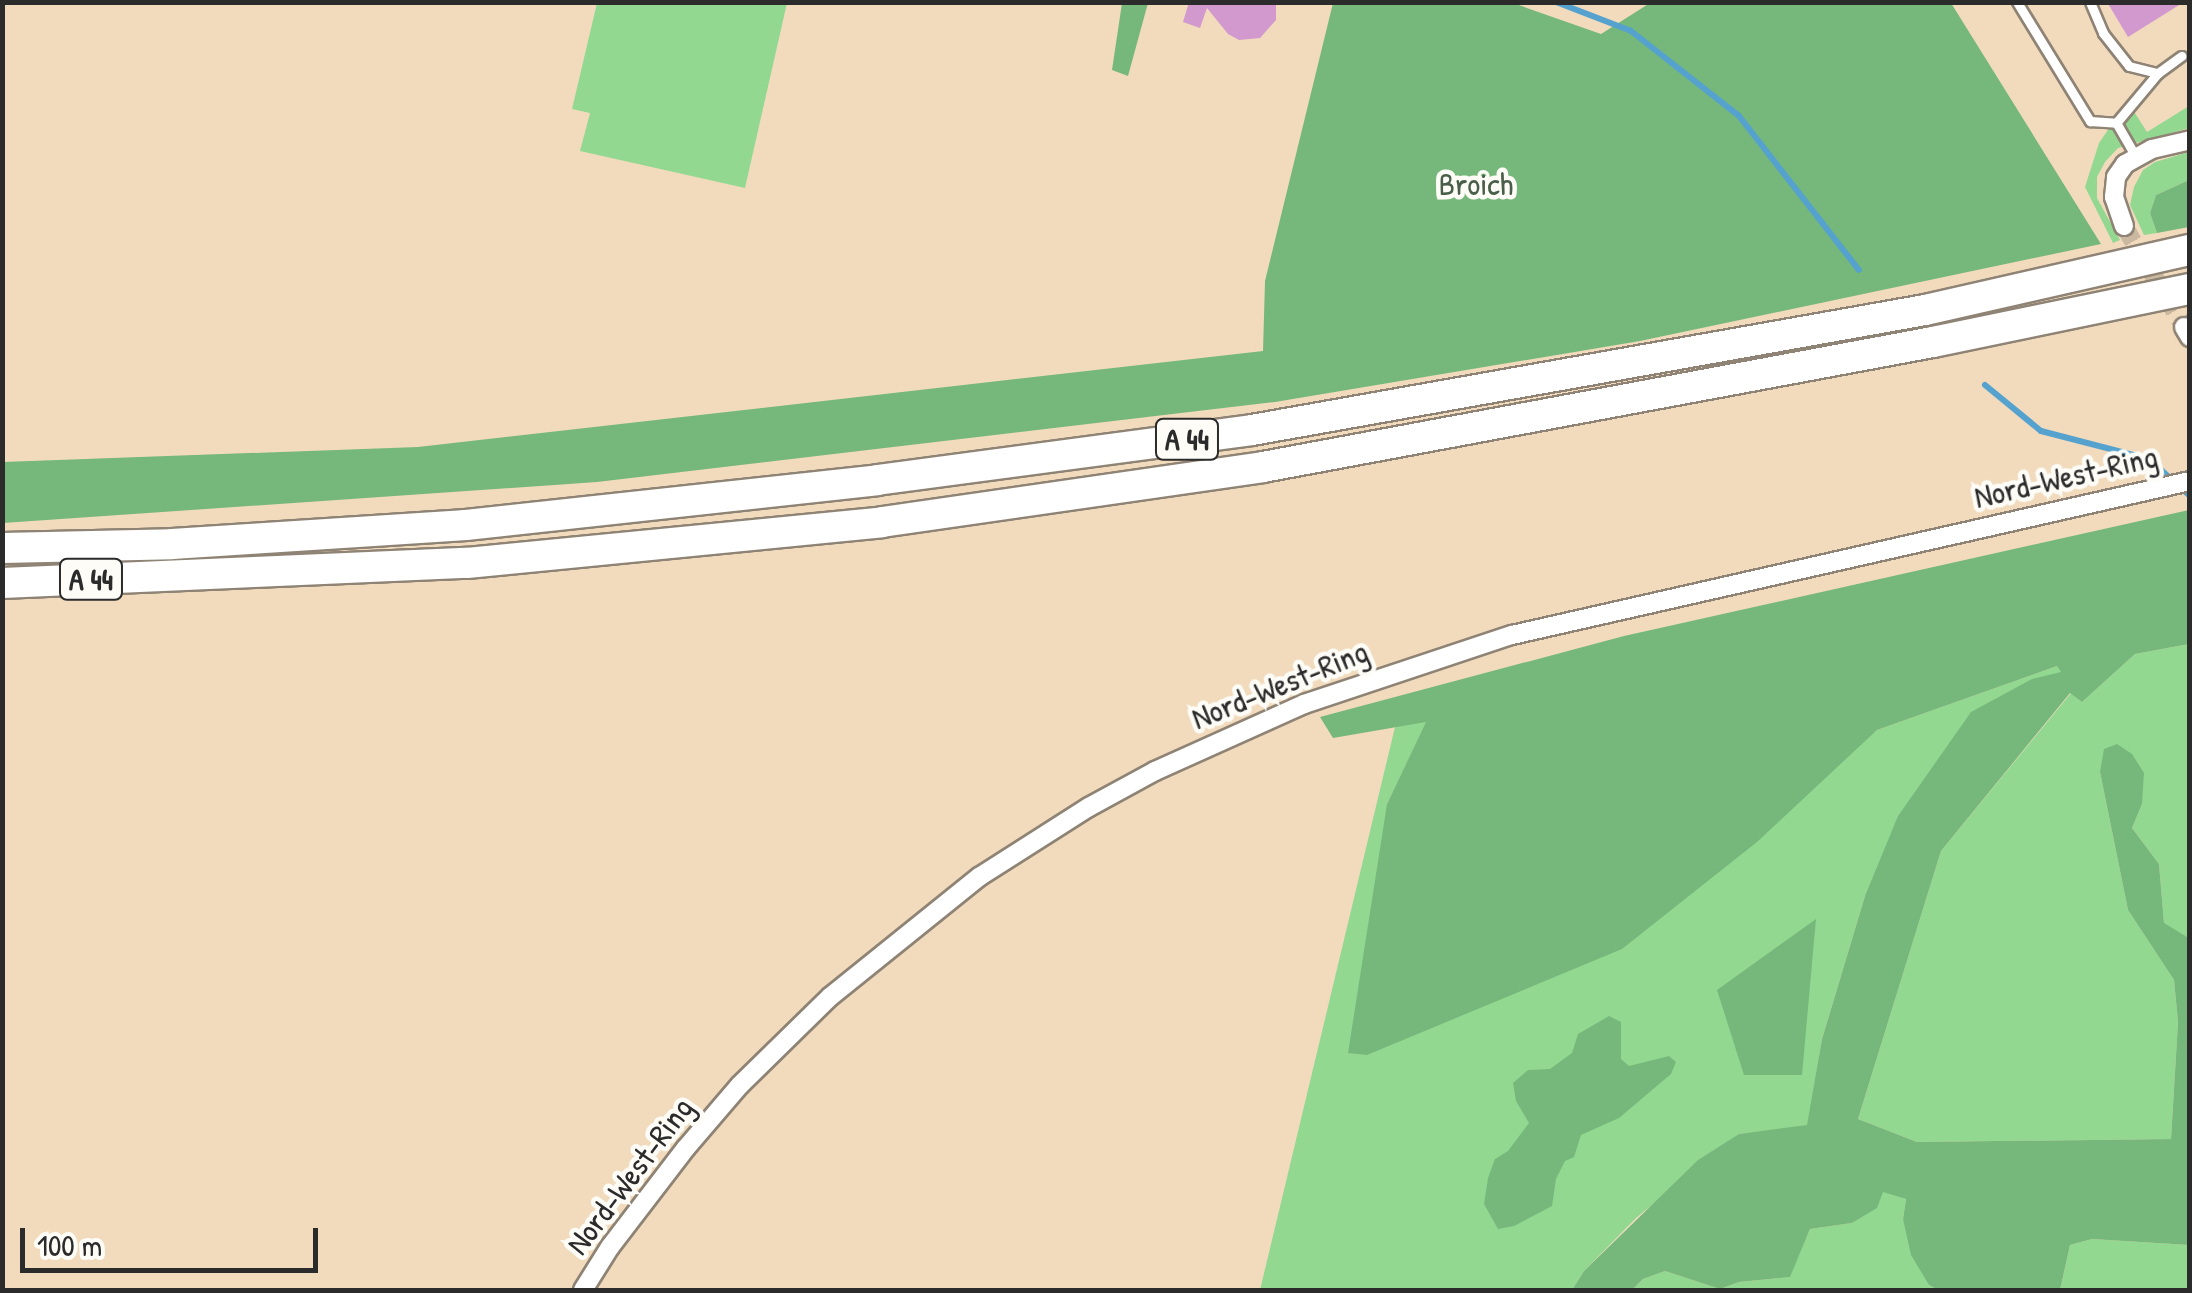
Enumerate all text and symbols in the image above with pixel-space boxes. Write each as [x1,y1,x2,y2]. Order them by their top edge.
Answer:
park label: Broich [1439,165,1513,203]
road number: A 44 [1154,414,1220,464]
street label: Nord-West-Ring [1971,437,2161,517]
road number: A 44 [58,554,124,604]
street label: Nord-West-Ring [1186,632,1374,738]
street label: Nord-West-Ring [558,1090,702,1262]
scale bar [25,1208,322,1270]
text: 100 m [37,1225,102,1265]

